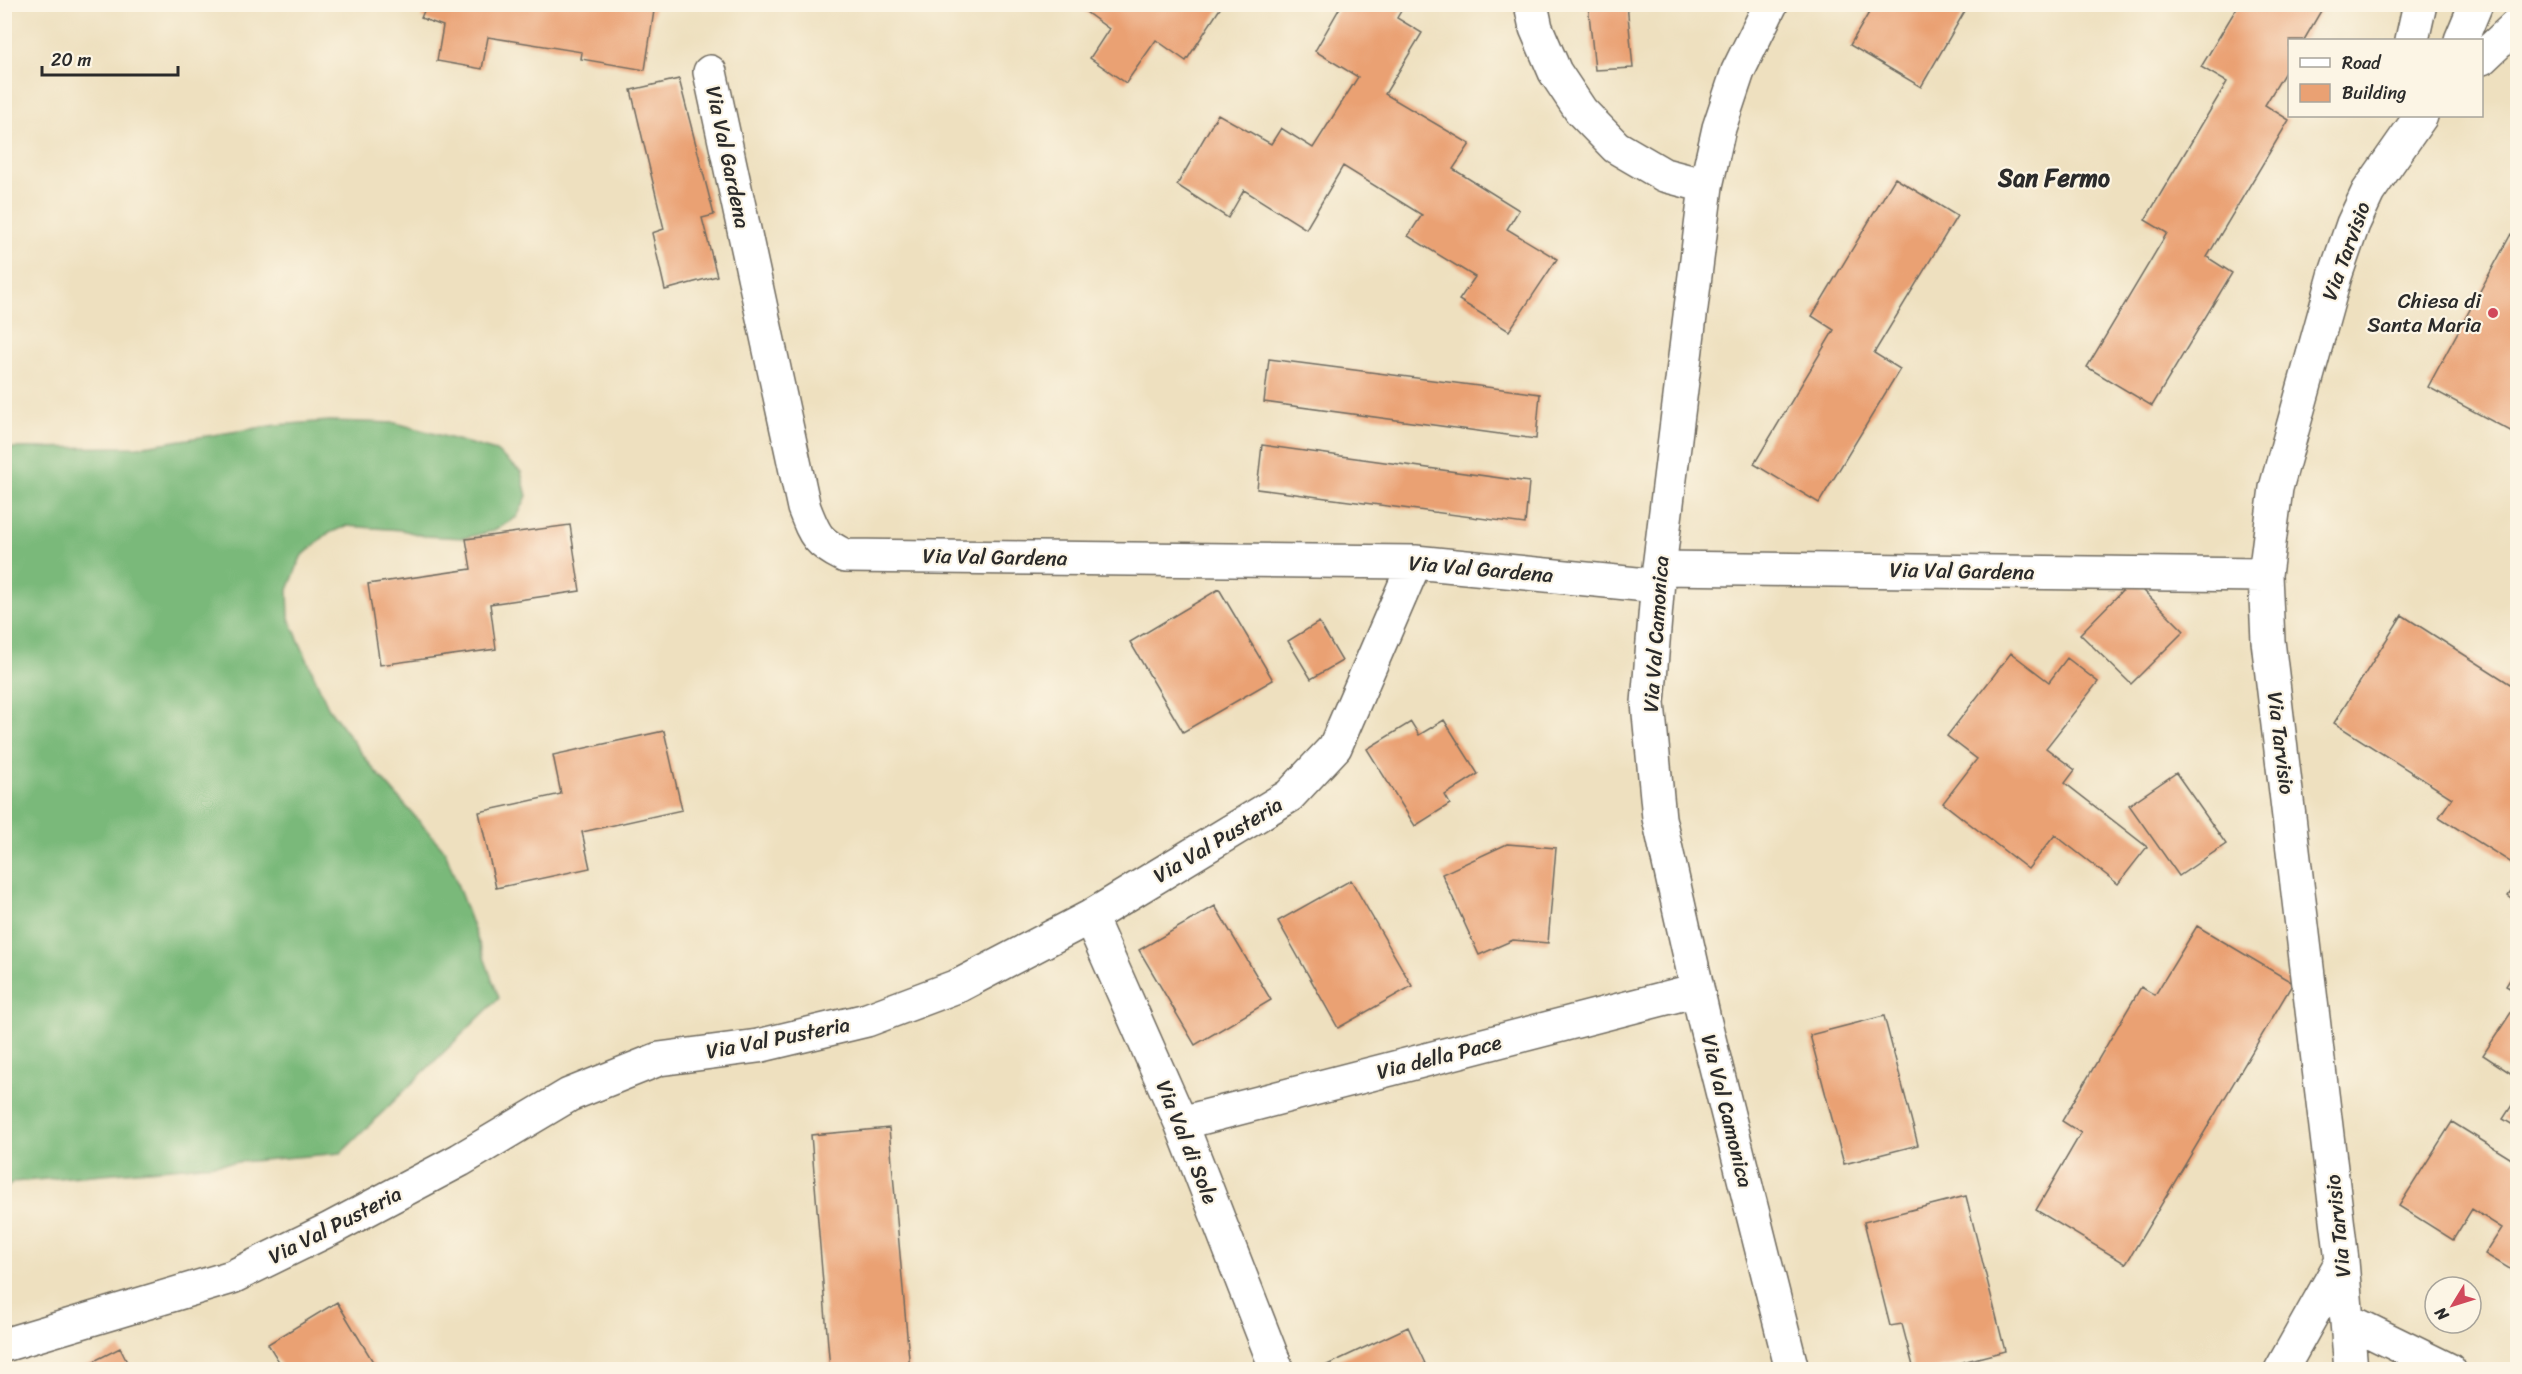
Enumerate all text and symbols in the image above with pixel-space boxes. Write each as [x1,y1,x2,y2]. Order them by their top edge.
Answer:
scale bar [42,39,178,77]
legend [2288,39,2483,117]
text: 20 m [51,44,91,76]
text: Road [2342,47,2382,79]
text: Building [2342,77,2406,109]
street label: Via Val Gardena [694,82,762,232]
district label: San Fermo [1997,157,2110,199]
street label: Via Tarvisio [2311,196,2381,306]
place label: Chiesa di Santa Maria [2367,282,2482,344]
marker: Chiesa di Santa Maria [2486,306,2500,320]
street label: Via Val Gardena [922,537,1068,577]
street label: Via Val Gardena [1407,544,1555,594]
street label: Via Val Gardena [1889,551,2035,591]
street label: Via Val Camonica [1632,554,1680,714]
street label: Via Tarvisio [2256,690,2306,796]
street label: Via Val Pusteria [1146,786,1291,894]
street label: Via Val Pusteria [703,1005,854,1071]
street label: Via della Pace [1373,1023,1505,1091]
street label: Via Val Camonica [1690,1030,1765,1192]
street label: Via Val di Sole [1145,1074,1229,1210]
street label: Via Tarvisio [2314,1173,2362,1279]
street label: Via Val Pusteria [261,1175,409,1275]
north arrow [2423,1275,2483,1335]
text: N [2426,1300,2457,1328]

